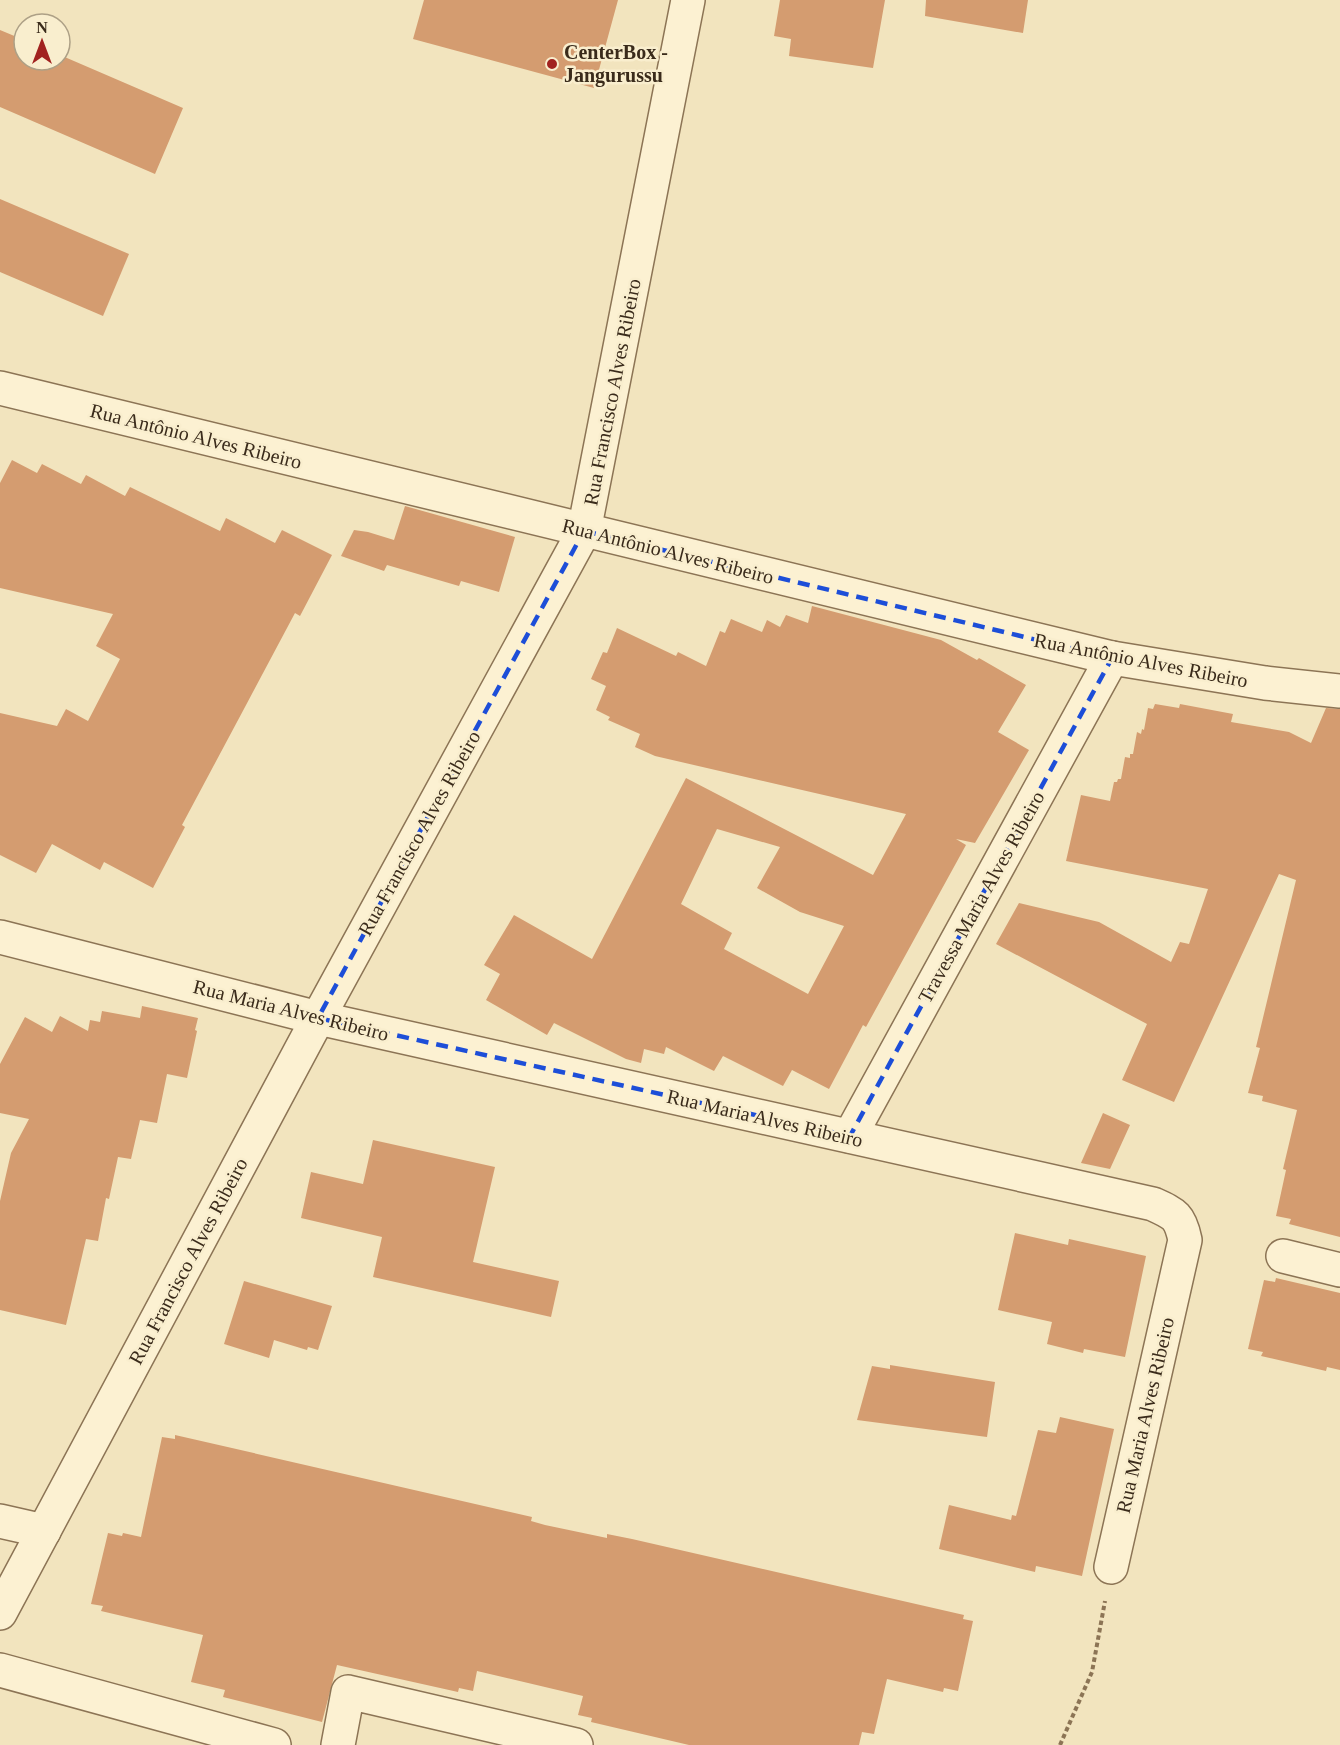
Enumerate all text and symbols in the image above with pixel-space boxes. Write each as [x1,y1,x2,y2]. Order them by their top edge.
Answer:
north arrow [12,12,72,72]
text: N [36,19,48,36]
place label: CenterBox - Jangurussu [564,41,668,87]
marker: CenterBox - Jangurussu [545,57,559,71]
street label: Rua Francisco Alves Ribeiro [579,277,645,507]
street label: Rua Antônio Alves Ribeiro [88,399,304,473]
street label: Rua Antônio Alves Ribeiro [560,514,776,588]
street label: Rua Antônio Alves Ribeiro [1032,628,1250,692]
street label: Rua Francisco Alves Ribeiro [353,727,485,939]
street label: Travessa Maria Alves Ribeiro [914,787,1048,1007]
street label: Rua Maria Alves Ribeiro [191,975,391,1045]
street label: Rua Maria Alves Ribeiro [665,1085,865,1151]
street label: Rua Francisco Alves Ribeiro [124,1154,252,1368]
street label: Rua Maria Alves Ribeiro [1112,1315,1178,1515]

